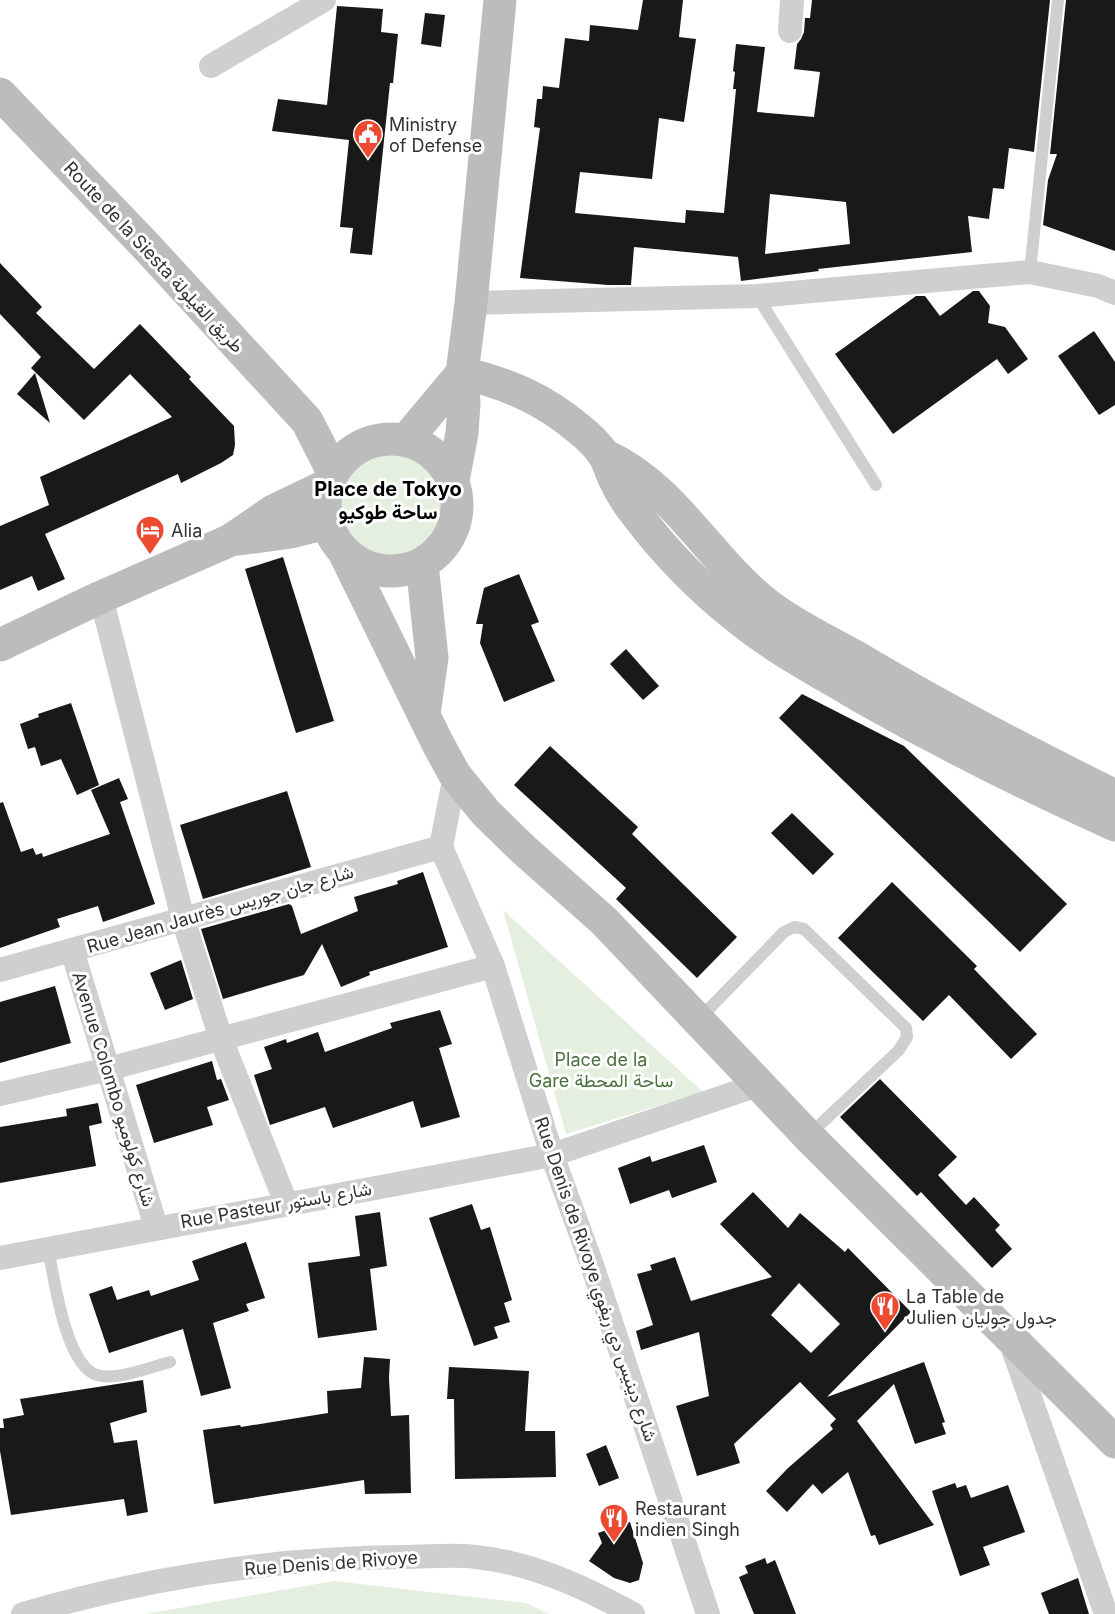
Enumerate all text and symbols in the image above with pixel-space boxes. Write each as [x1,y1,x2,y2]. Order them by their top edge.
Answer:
place label: Ministry of Defense [389,114,482,156]
public building icon: Ministry of Defense [352,118,384,160]
street label: Route de la Siesta طريق القيلولة [59,157,248,358]
district label: Place de Tokyo ساحة طوكيو [314,477,462,525]
hotel icon: Alia [134,514,166,556]
place label: Alia [171,520,202,541]
street label: Rue Jean Jaurès شارع جان جوريس [84,861,356,959]
street label: Avenue Colombo شارع كولومبو [66,969,160,1209]
park label: Place de la Gare ساحة المحطة [529,1049,673,1091]
street label: Rue Denis de Rivoye شارع دينيس دي ريفوي [526,1114,662,1446]
street label: Rue Pasteur شارع باستور [179,1178,374,1234]
place label: La Table de Julien جدول جوليان [906,1286,1057,1329]
restaurant icon: La Table de Julien جدول جوليان [869,1290,901,1332]
place label: Restaurant indien Singh [635,1498,740,1540]
restaurant icon: Restaurant indien Singh [598,1502,630,1544]
street label: Rue Denis de Rivoye [244,1546,418,1580]

